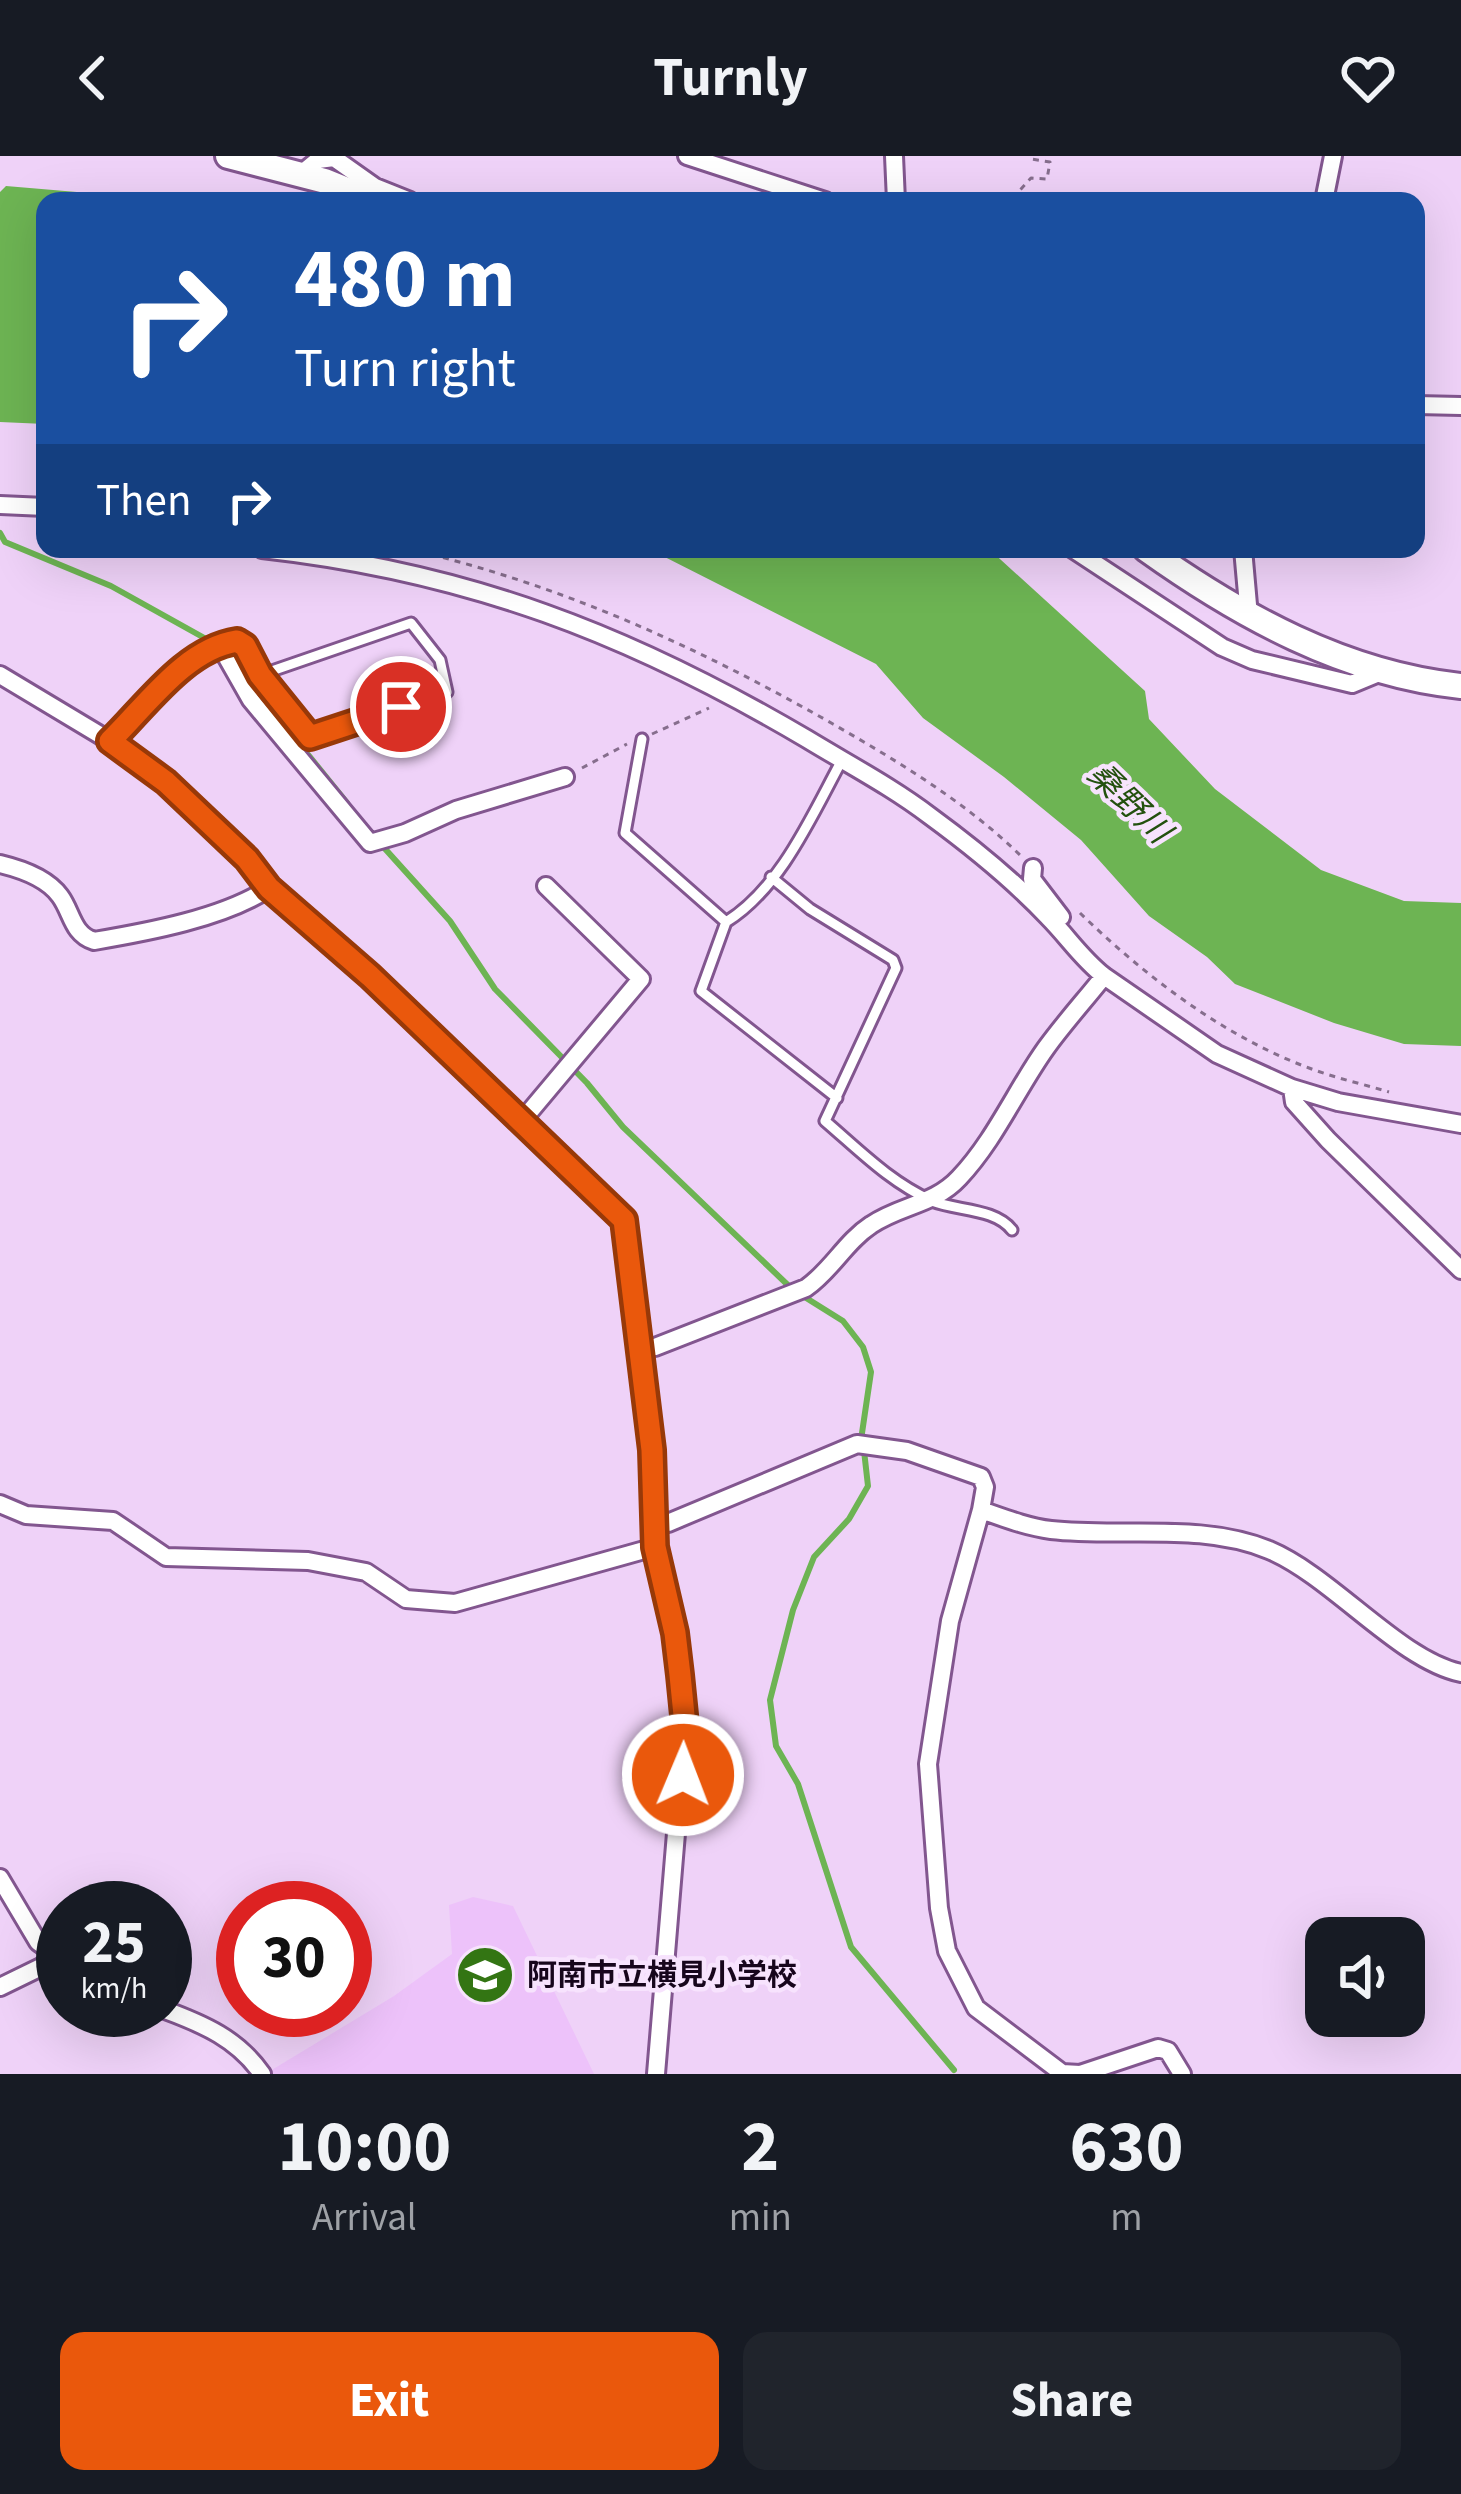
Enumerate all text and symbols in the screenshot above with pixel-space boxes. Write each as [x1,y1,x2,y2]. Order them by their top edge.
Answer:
text: Turnly [653,40,808,117]
icon: back [60,45,126,111]
icon: heart [1335,45,1401,111]
text: 480 m [294,220,516,340]
icon: right [96,240,252,396]
text: Turn right [294,331,516,408]
icon: right [216,468,282,534]
text: Then [96,469,192,533]
pin [350,656,452,758]
icon: arrive [368,674,434,740]
water label: 桑野川 [1077,752,1183,856]
position arrow [620,1712,746,1838]
speed limit sign: 30 [216,1881,372,2037]
text: 25 [82,1901,146,1986]
map controls [1305,1917,1425,2037]
button: sound [1305,1917,1425,2037]
school or university icon: 阿南市立横見小学校 [454,1944,516,2006]
place label: 阿南市立横見小学校 [527,1954,797,1997]
text: km/h [81,1967,147,2010]
text: 10:00 [278,2096,451,2199]
text: 2 [741,2096,779,2199]
text: 630 [1069,2096,1184,2199]
text: Arrival [312,2190,417,2246]
text: min [729,2190,792,2246]
text: m [1110,2190,1143,2246]
button: Exit [60,2332,719,2470]
button: Share [743,2332,1401,2470]

